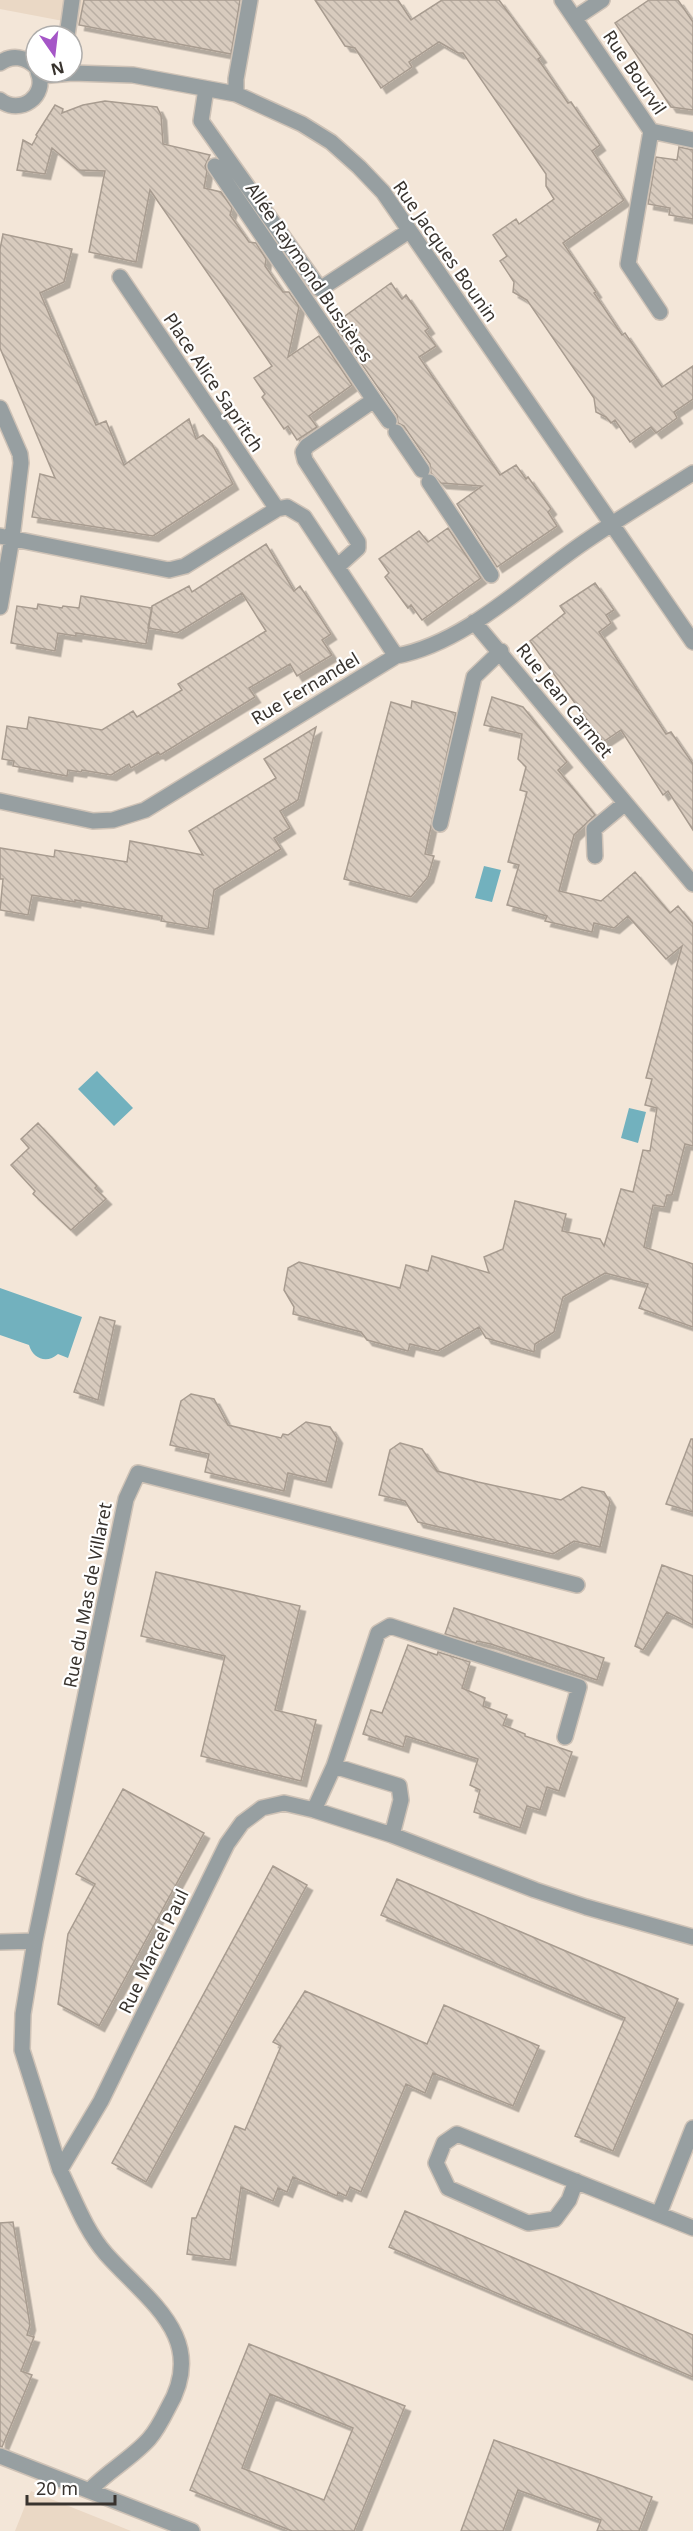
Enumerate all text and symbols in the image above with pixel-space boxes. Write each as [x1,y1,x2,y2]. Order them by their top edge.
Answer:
north arrow [24,24,84,84]
street label: Rue Bourvil [598,25,672,119]
text: N [49,56,67,81]
street label: Rue Jacques Bounin [388,176,504,326]
street label: Allée Raymond Bussières [241,178,379,366]
street label: Place Alice Sapritch [159,308,269,456]
street label: Rue Jean Carmet [511,638,619,763]
street label: Rue Fernandel [246,646,364,730]
street label: Rue du Mas de Villaret [57,1500,117,1690]
street label: Rue Marcel Paul [113,1885,193,2017]
scale bar [27,2468,116,2506]
text: 20 m [36,2476,78,2500]

